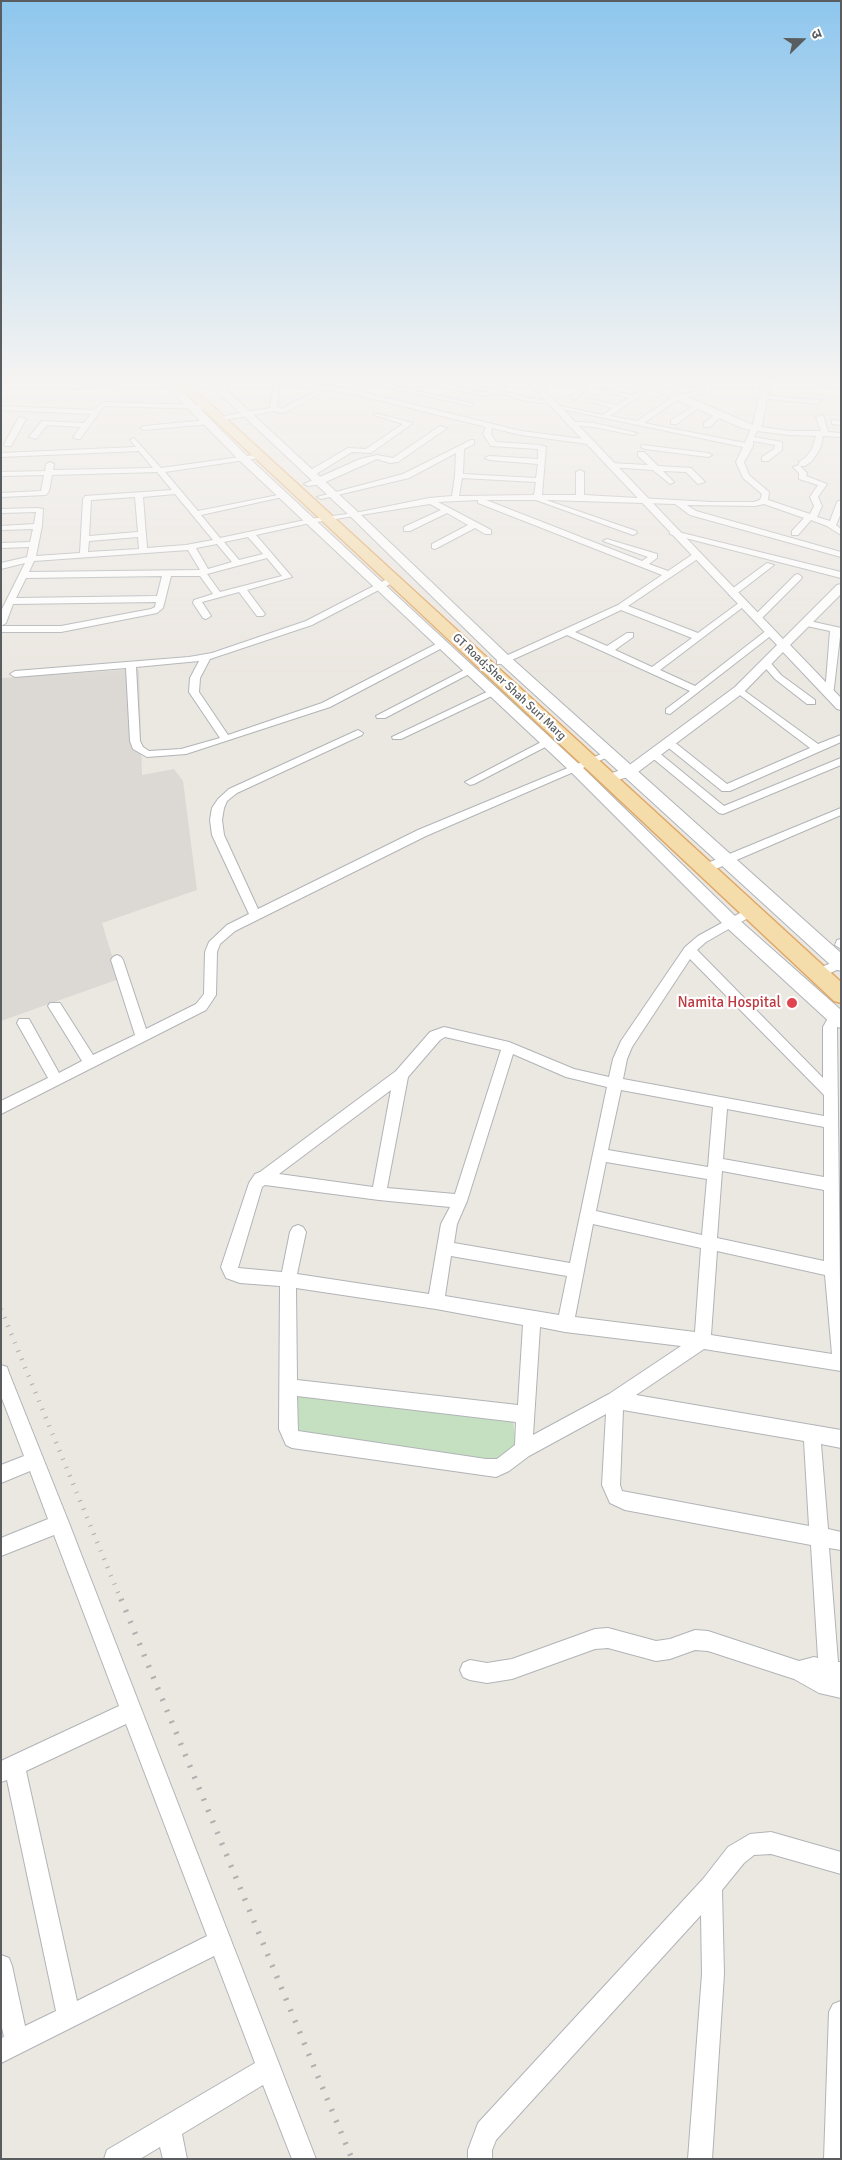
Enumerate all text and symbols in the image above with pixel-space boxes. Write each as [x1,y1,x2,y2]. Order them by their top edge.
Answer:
north arrow [777,15,827,65]
text: उ [807,27,826,41]
street label: GT Road;Sher Shah Suri Marg [449,631,569,743]
place label: Namita Hospital [677,994,781,1012]
marker: Namita Hospital [785,996,799,1010]

